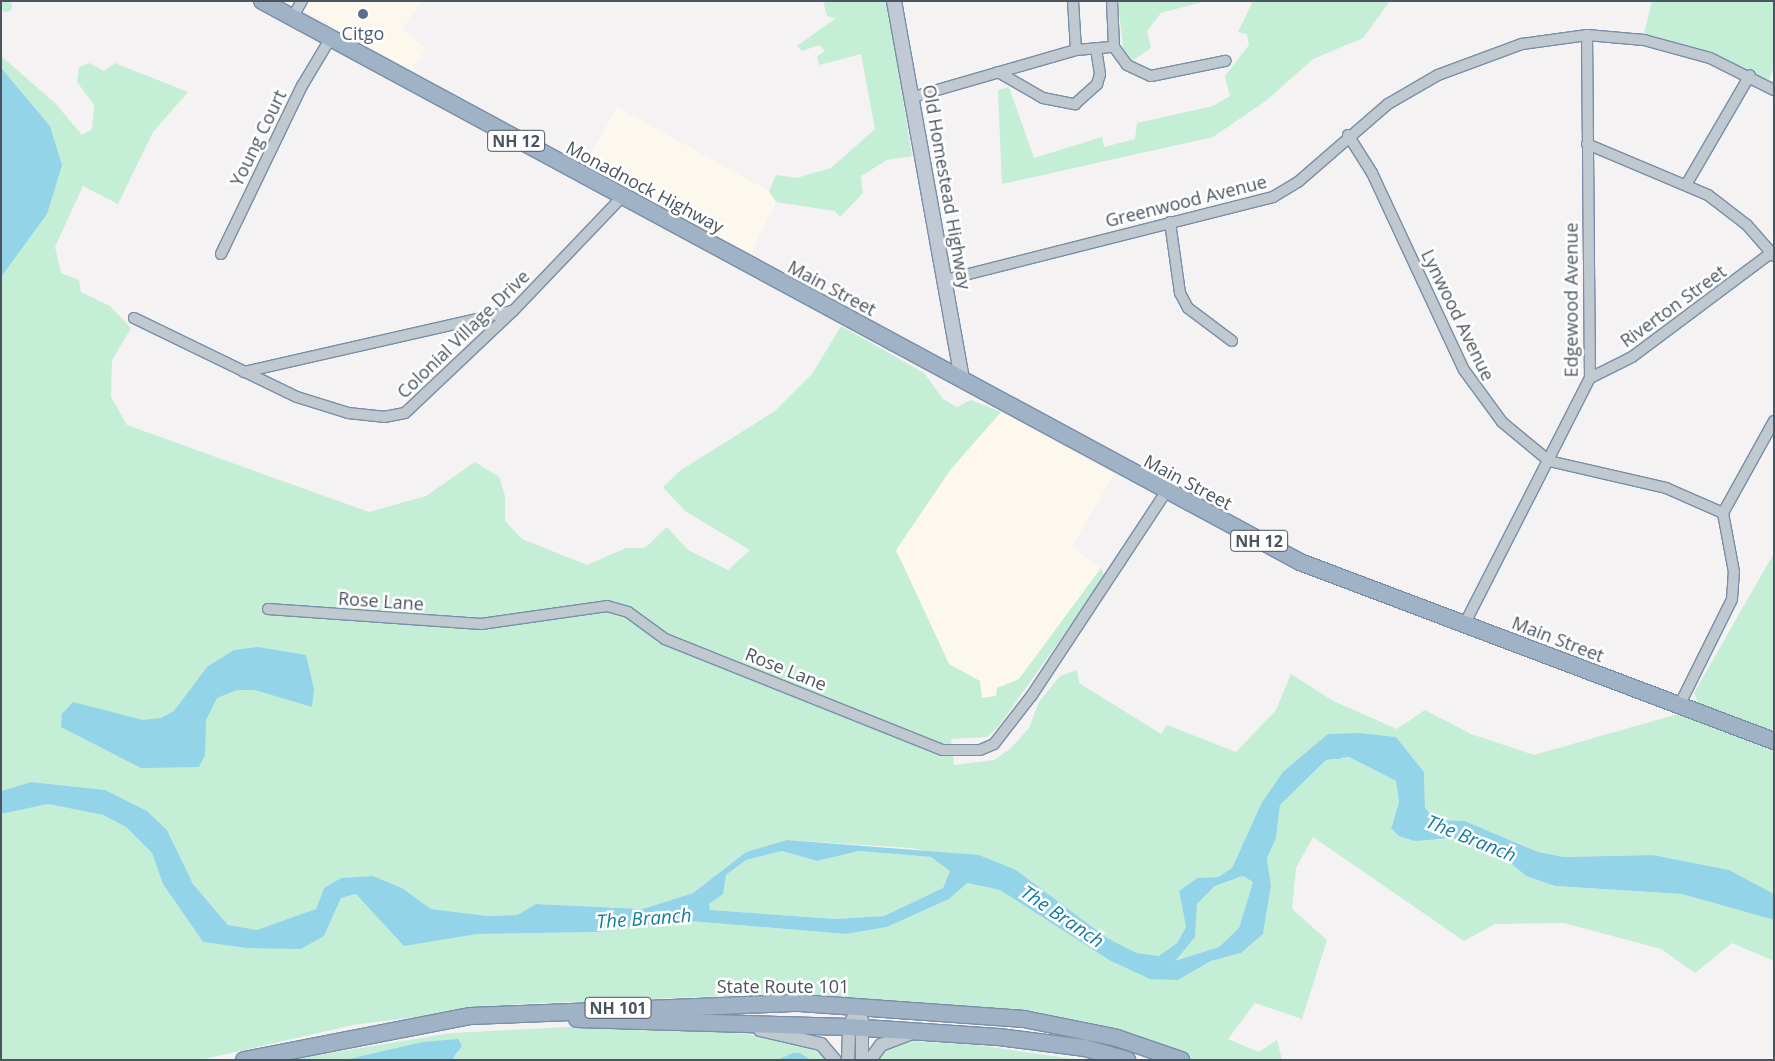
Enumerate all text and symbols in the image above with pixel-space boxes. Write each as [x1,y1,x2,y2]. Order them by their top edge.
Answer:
marker: Citgo [357,8,369,20]
place label: Citgo [342,22,384,44]
street label: Old Homestead Highway [918,83,976,291]
street label: Young Court [225,86,291,190]
road number: NH 12 [486,128,546,154]
street label: Monadnock Highway [563,136,727,238]
street label: Greenwood Avenue [1103,170,1269,232]
street label: Edgewood Avenue [1560,223,1582,377]
street label: Lynwood Avenue [1417,246,1499,384]
street label: Main Street [784,256,880,320]
street label: Riverton Street [1616,260,1730,352]
street label: Colonial Village Drive [392,265,534,403]
street label: Main Street [1140,450,1236,514]
road number: NH 12 [1229,528,1289,554]
street label: Rose Lane [337,587,425,615]
street label: Main Street [1509,612,1607,666]
street label: Rose Lane [742,643,830,695]
water label: The Branch [1423,811,1519,867]
water label: The Branch [1016,881,1108,953]
water label: The Branch [596,904,692,934]
street label: State Route 101 [717,975,849,997]
road number: NH 101 [584,994,652,1021]

